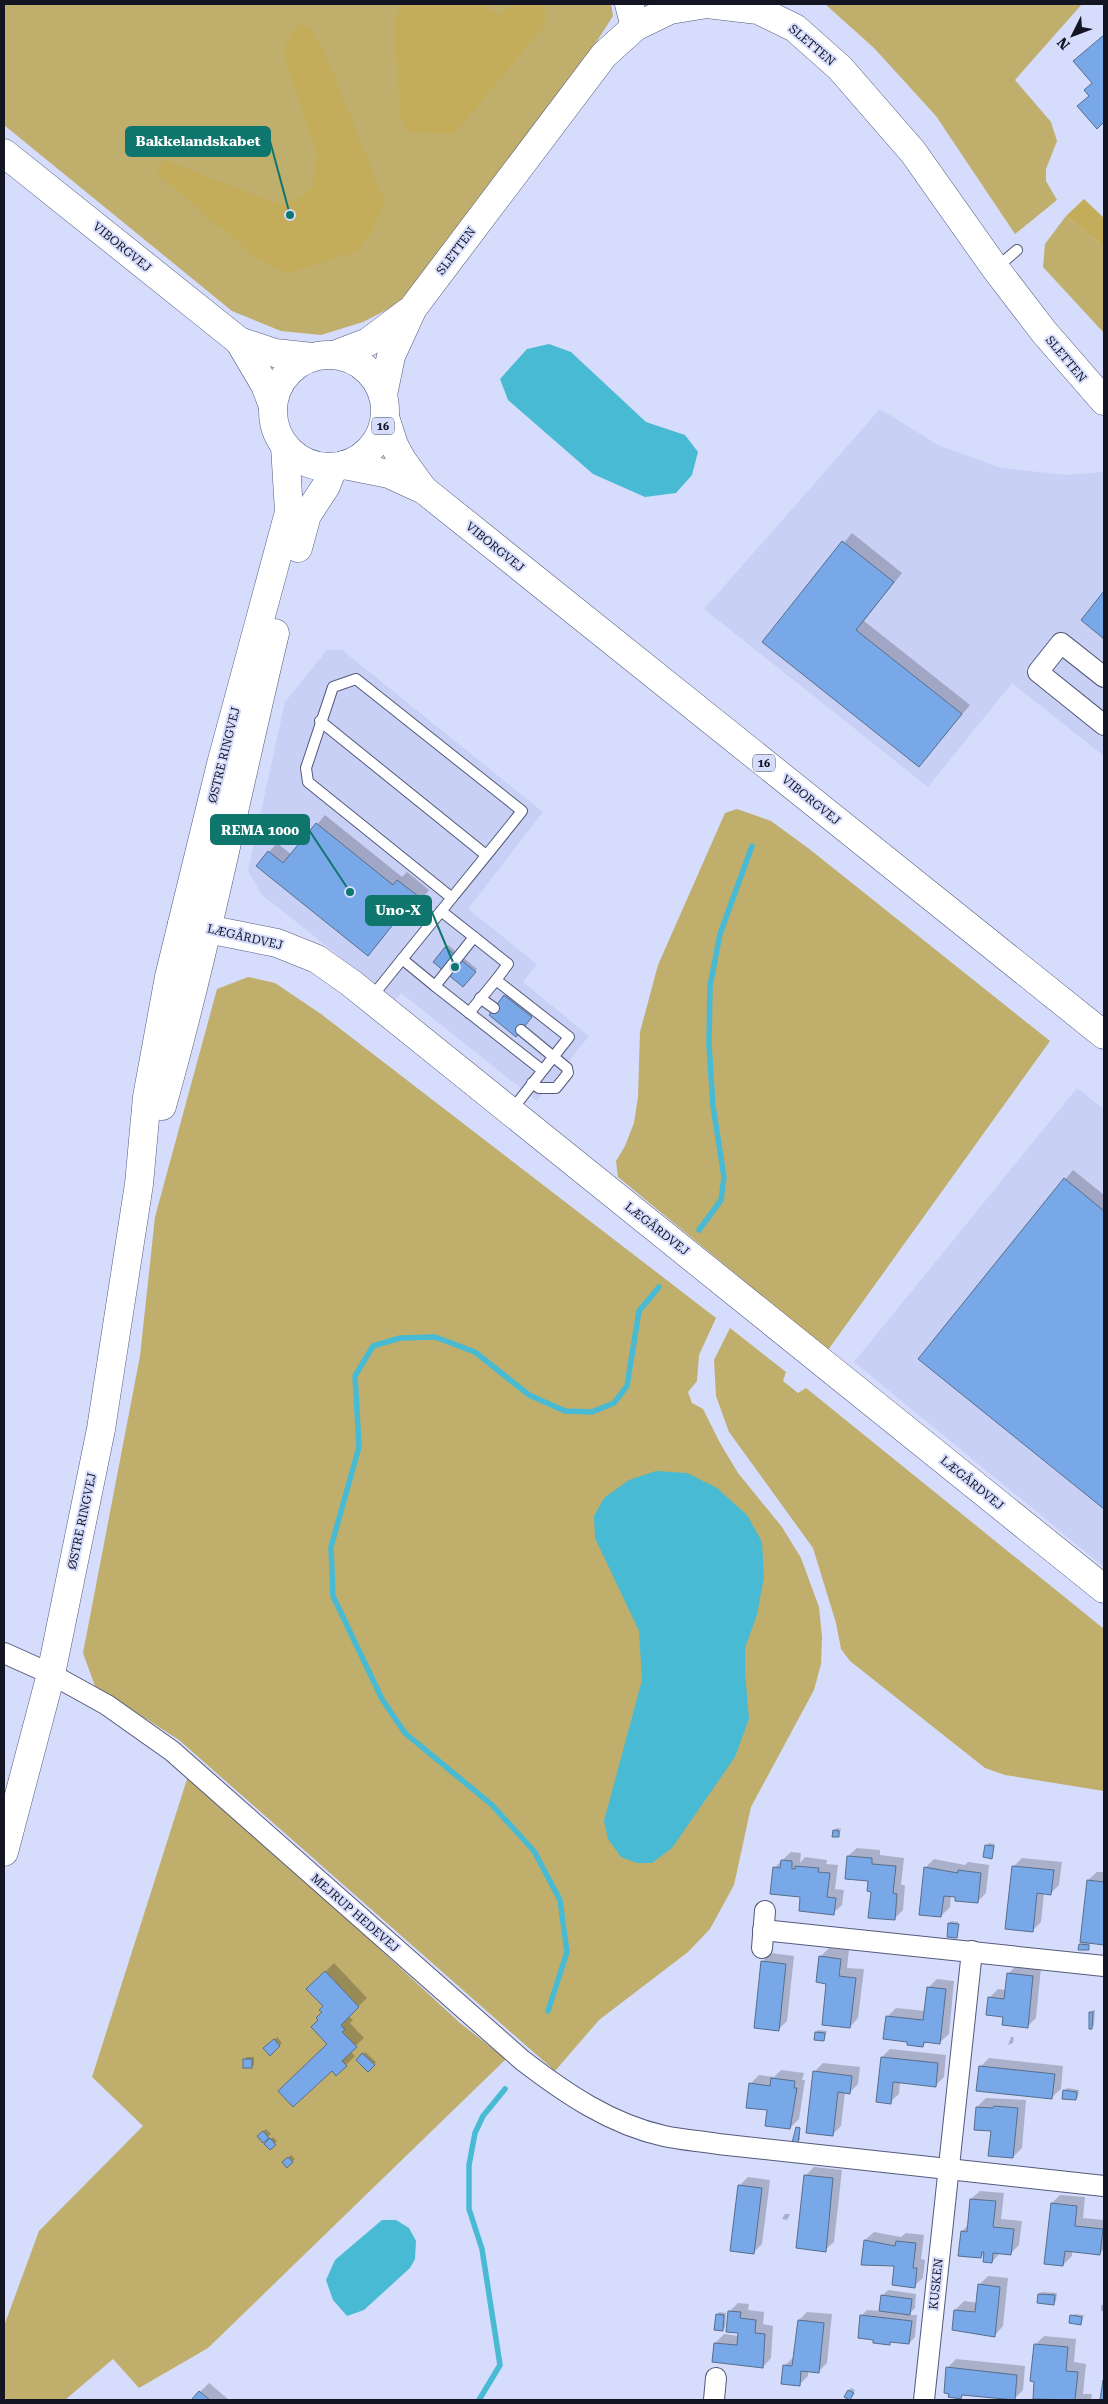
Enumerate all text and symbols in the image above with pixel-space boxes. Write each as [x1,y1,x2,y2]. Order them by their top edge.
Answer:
north arrow [1048,10,1098,60]
street label: SLETTEN [786,22,838,69]
text: N [1054,34,1073,53]
callout: Bakkelandskabet [126,127,270,156]
text: Bakkelandskabet [136,133,261,149]
street label: VIBORGVEJ [90,219,154,275]
street label: SLETTEN [434,224,479,278]
street label: SLETTEN [1043,333,1090,385]
road number: 16 [372,418,394,434]
street label: VIBORGVEJ [463,519,527,575]
street label: ØSTRE RINGVEJ [205,705,243,804]
road number: 16 [753,754,775,771]
street label: VIBORGVEJ [779,772,843,828]
callout: REMA 1000 [211,815,309,844]
text: REMA 1000 [221,822,299,838]
callout: Uno-X [366,896,431,925]
text: Uno-X [375,902,421,918]
street label: LÆGÅRDVEJ [206,921,284,953]
street label: LÆGÅRDVEJ [622,1200,692,1258]
street label: LÆGÅRDVEJ [938,1453,1007,1513]
street label: ØSTRE RINGVEJ [65,1471,99,1571]
street label: MEJRUP HEDEVEJ [308,1871,402,1955]
street label: KUSKEN [926,2257,946,2310]

